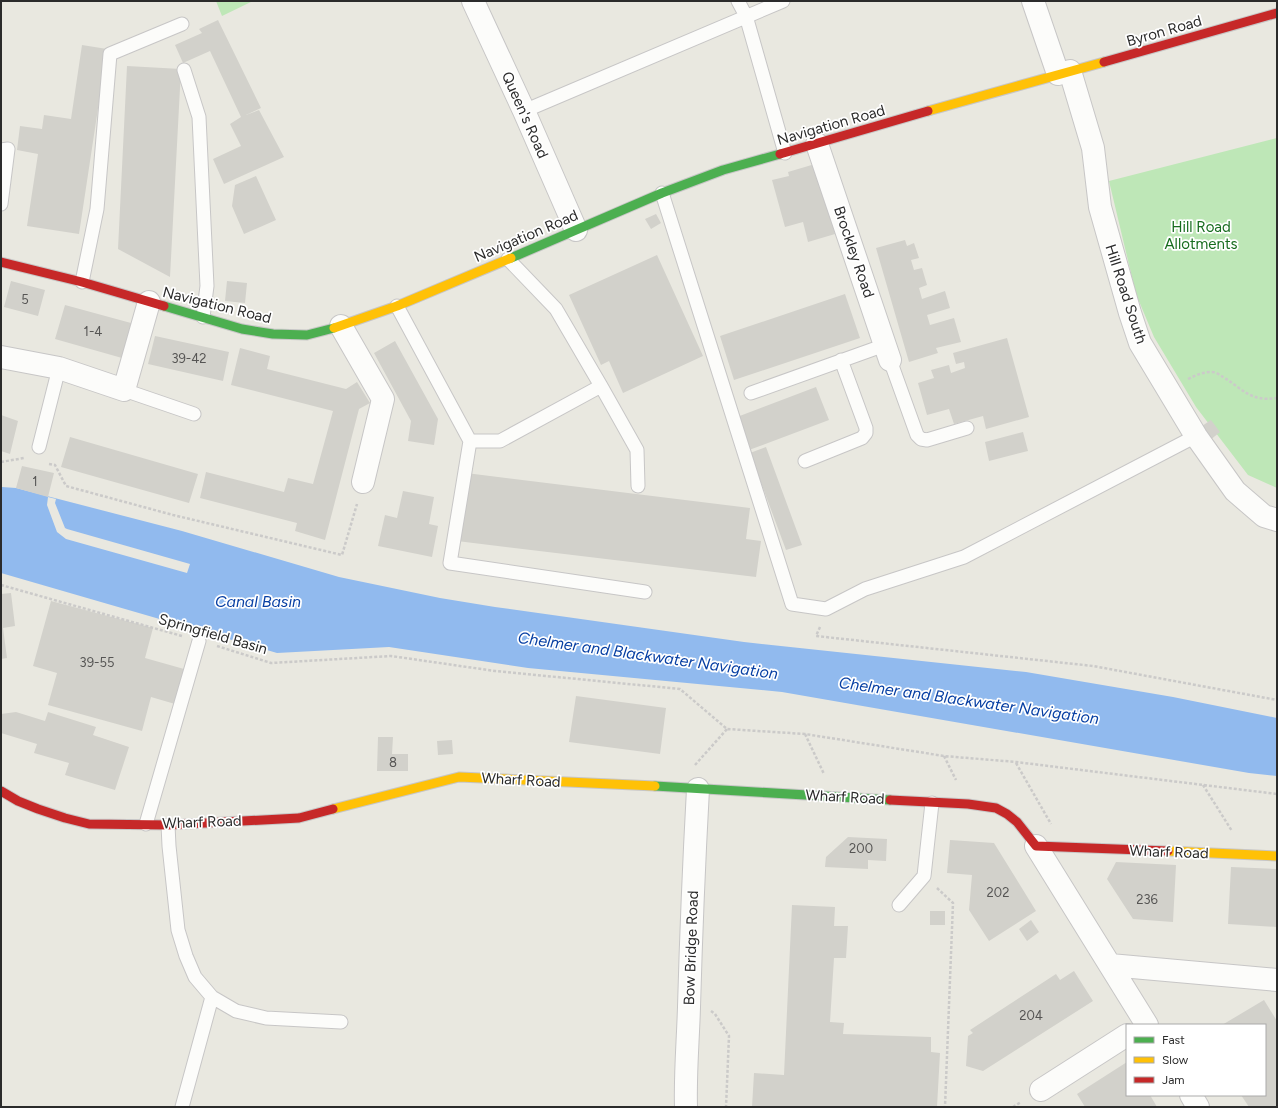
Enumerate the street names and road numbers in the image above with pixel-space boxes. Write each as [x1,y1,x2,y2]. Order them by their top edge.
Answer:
street label: Byron Road [1124,12,1204,50]
street label: Queen's Road [498,69,552,161]
street label: Navigation Road [775,101,887,149]
street label: Brockley Road [830,204,878,300]
street label: Navigation Road [471,206,581,266]
street label: Hill Road South [1101,242,1151,346]
street label: Navigation Road [161,283,273,327]
street label: Springfield Basin [156,610,270,658]
street label: Wharf Road [481,769,561,791]
street label: Wharf Road [805,786,885,808]
street label: Wharf Road [162,812,242,832]
street label: Wharf Road [1129,842,1209,862]
street label: Bow Bridge Road [680,890,702,1006]

